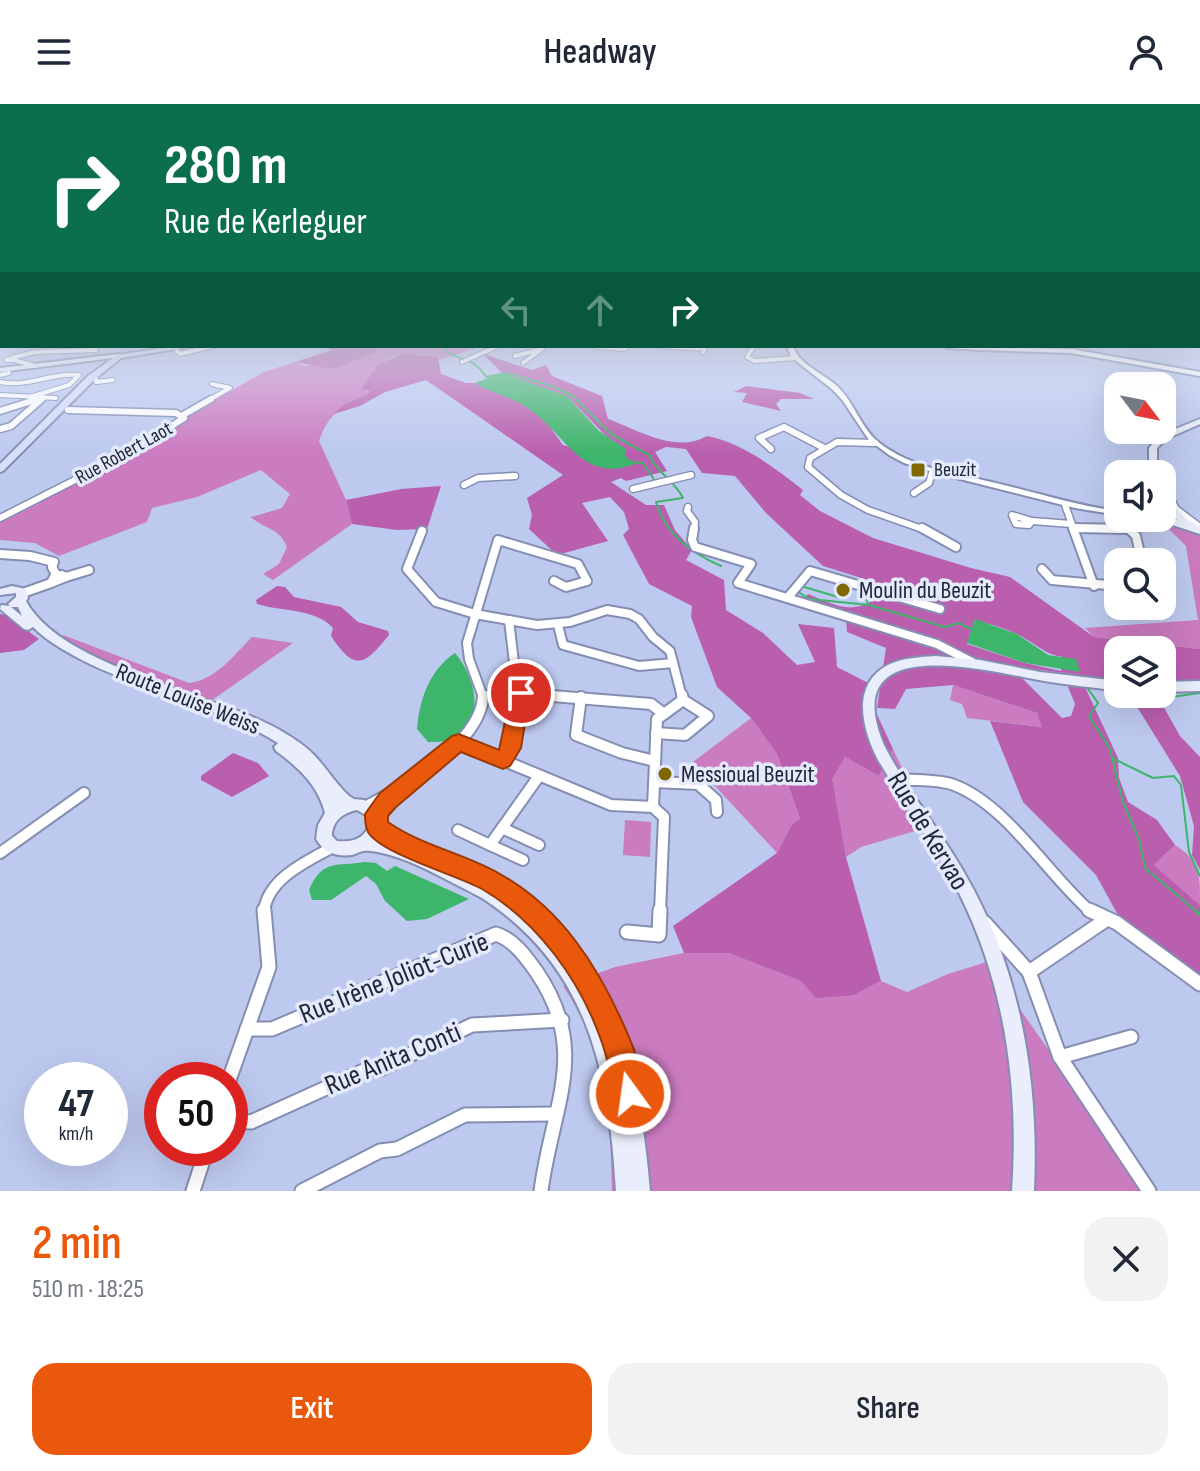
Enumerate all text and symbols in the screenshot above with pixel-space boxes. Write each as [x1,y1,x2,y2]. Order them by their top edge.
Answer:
icon: menu [32,30,76,74]
icon: person [1124,30,1168,74]
text: Headway [544,31,656,74]
text: 280 m [164,133,287,200]
icon: right [32,136,136,240]
text: Rue de Kerleguer [164,201,367,244]
icon: left [494,288,538,332]
icon: ahead [578,288,622,332]
icon: right [662,288,706,332]
north arrow [1104,372,1176,444]
map controls [1104,372,1176,708]
street label: Rue Robert Laot [71,417,177,489]
place label: Beuzit [934,458,976,482]
button: sound [1104,460,1176,532]
marker: Beuzit [909,461,927,479]
button: search [1104,548,1176,620]
place label: Moulin du Beuzit [859,576,991,605]
marker: Moulin du Beuzit [834,581,852,599]
button: layers [1104,636,1176,708]
street label: Route Louise Weiss [112,657,264,741]
pin [487,659,555,727]
icon: arrive [499,671,543,715]
place label: Messioual Beuzit [681,760,815,789]
marker: Messioual Beuzit [656,765,674,783]
street label: Rue de Kervao [880,766,976,896]
street label: Rue Irène Joliot-Curie [295,925,493,1031]
street label: Rue Anita Conti [320,1016,466,1102]
position arrow [588,1052,672,1136]
speed limit sign: 50 [144,1062,248,1166]
text: 47 [58,1080,94,1128]
text: km/h [59,1122,93,1146]
text: 2 min [32,1215,122,1272]
button: close [1084,1217,1168,1301]
text: 510 m · 18:25 [32,1274,144,1305]
button: Exit [32,1363,592,1455]
button: Share [608,1363,1168,1455]

